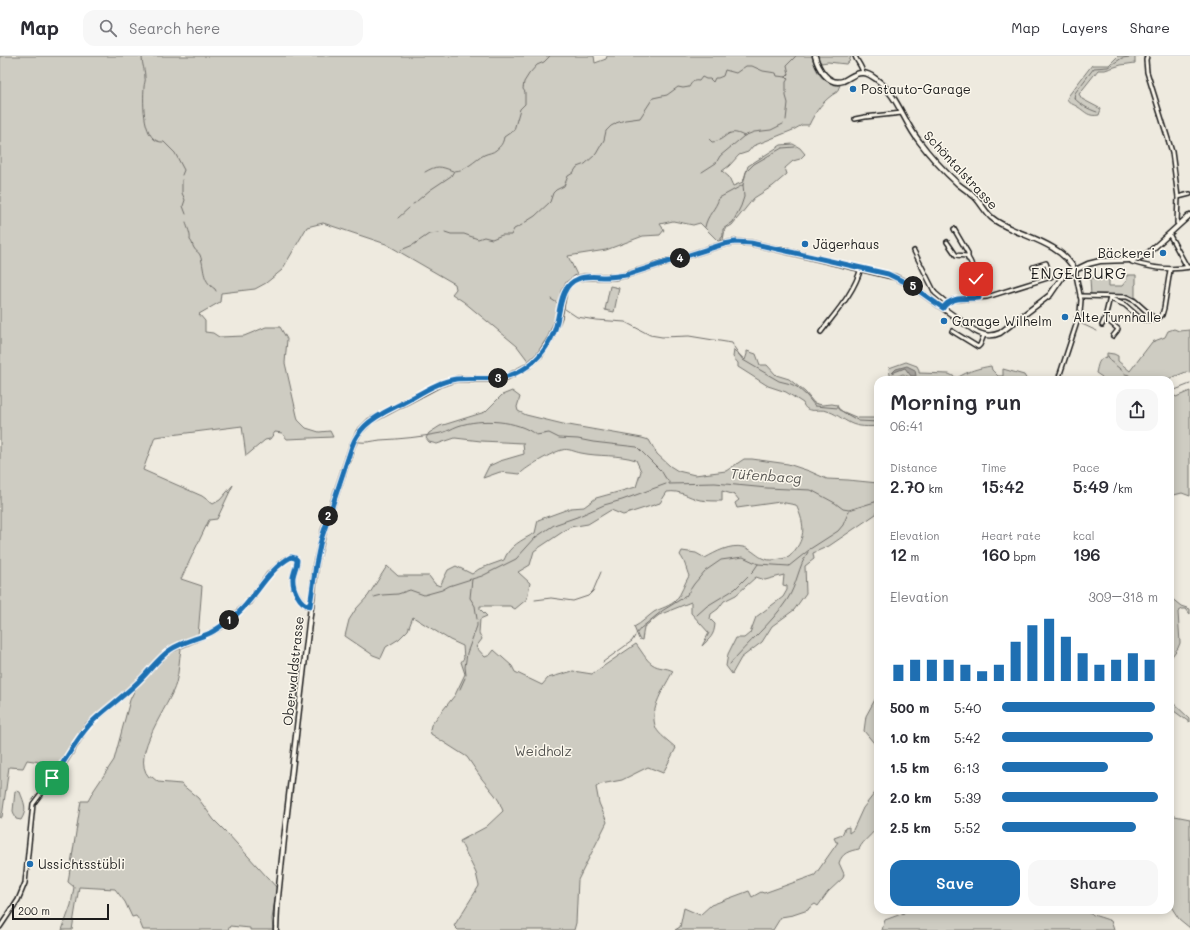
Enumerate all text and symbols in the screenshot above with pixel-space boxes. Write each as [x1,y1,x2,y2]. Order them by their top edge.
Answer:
search box [83,10,363,46]
text: Map [20,15,59,40]
icon: search [97,17,119,39]
text: Search here [129,18,220,38]
text: Map [1011,18,1040,37]
text: Layers [1062,18,1108,37]
text: Share [1130,18,1170,37]
place label: Postauto-Garage [861,80,971,97]
marker: Postauto-Garage [848,84,858,94]
street label: Schöntalstrasse [920,127,1002,213]
place label: Jägerhaus [813,235,879,252]
marker: Jägerhaus [800,239,810,249]
place label: Bäckerei [1098,244,1155,261]
pin: 4 [670,248,690,268]
marker: Bäckerei [1158,248,1168,258]
text: 4 [677,250,683,265]
pin [959,262,993,296]
district label: ENGELBURG [1031,263,1127,283]
icon: check [965,268,987,290]
pin: 5 [903,276,923,296]
text: 5 [910,278,916,293]
place label: Alte Turnhalle [1073,308,1161,325]
place label: Garage Wilhelm [952,312,1052,329]
marker: Alte Turnhalle [1060,312,1070,322]
marker: Garage Wilhelm [939,316,949,326]
pin: 3 [488,368,508,388]
text: 3 [495,370,501,385]
text: Morning run [890,387,1021,416]
button: share [1116,389,1158,431]
text: 06:41 [890,417,923,434]
text: Distance [890,460,937,475]
text: Time [981,460,1006,475]
text: Pace [1073,460,1100,475]
water label: Tüfenbacg [730,464,802,487]
text: 2.70 [890,475,925,497]
text: 15:42 [981,475,1024,497]
text: 5:49 [1073,475,1109,497]
text: km [925,481,943,496]
text: /km [1109,481,1133,496]
pin: 2 [318,506,338,526]
text: 2 [325,508,331,523]
text: Elevation [890,528,939,543]
text: Heart rate [981,528,1041,543]
text: kcal [1073,528,1095,543]
text: 12 [890,543,907,565]
text: 160 [981,543,1010,565]
text: 196 [1073,543,1101,565]
text: m [907,549,919,564]
text: bpm [1010,549,1036,564]
text: Elevation [890,588,948,605]
text: 309–318 m [1088,588,1158,605]
pin: 1 [219,610,239,630]
text: 1 [227,612,231,627]
street label: Oberwaldstrasse [278,615,307,727]
text: 500 m [890,699,929,716]
text: 5:40 [954,699,981,716]
text: 1.0 km [890,729,930,746]
text: 5:42 [954,729,980,746]
park label: Weidholz [514,742,572,759]
text: 1.5 km [890,759,929,776]
text: 6:13 [954,759,979,776]
pin [35,761,69,795]
icon: arrive [41,767,63,789]
text: 2.0 km [890,789,932,806]
text: 5:39 [954,789,981,806]
text: 2.5 km [890,819,931,836]
text: 5:52 [954,819,980,836]
place label: Ussichtsstübli [38,855,125,872]
marker: Ussichtsstübli [25,859,35,869]
button: Save [890,860,1020,906]
button: Share [1028,860,1158,906]
scale bar [12,902,109,921]
text: 200 m [18,903,50,918]

